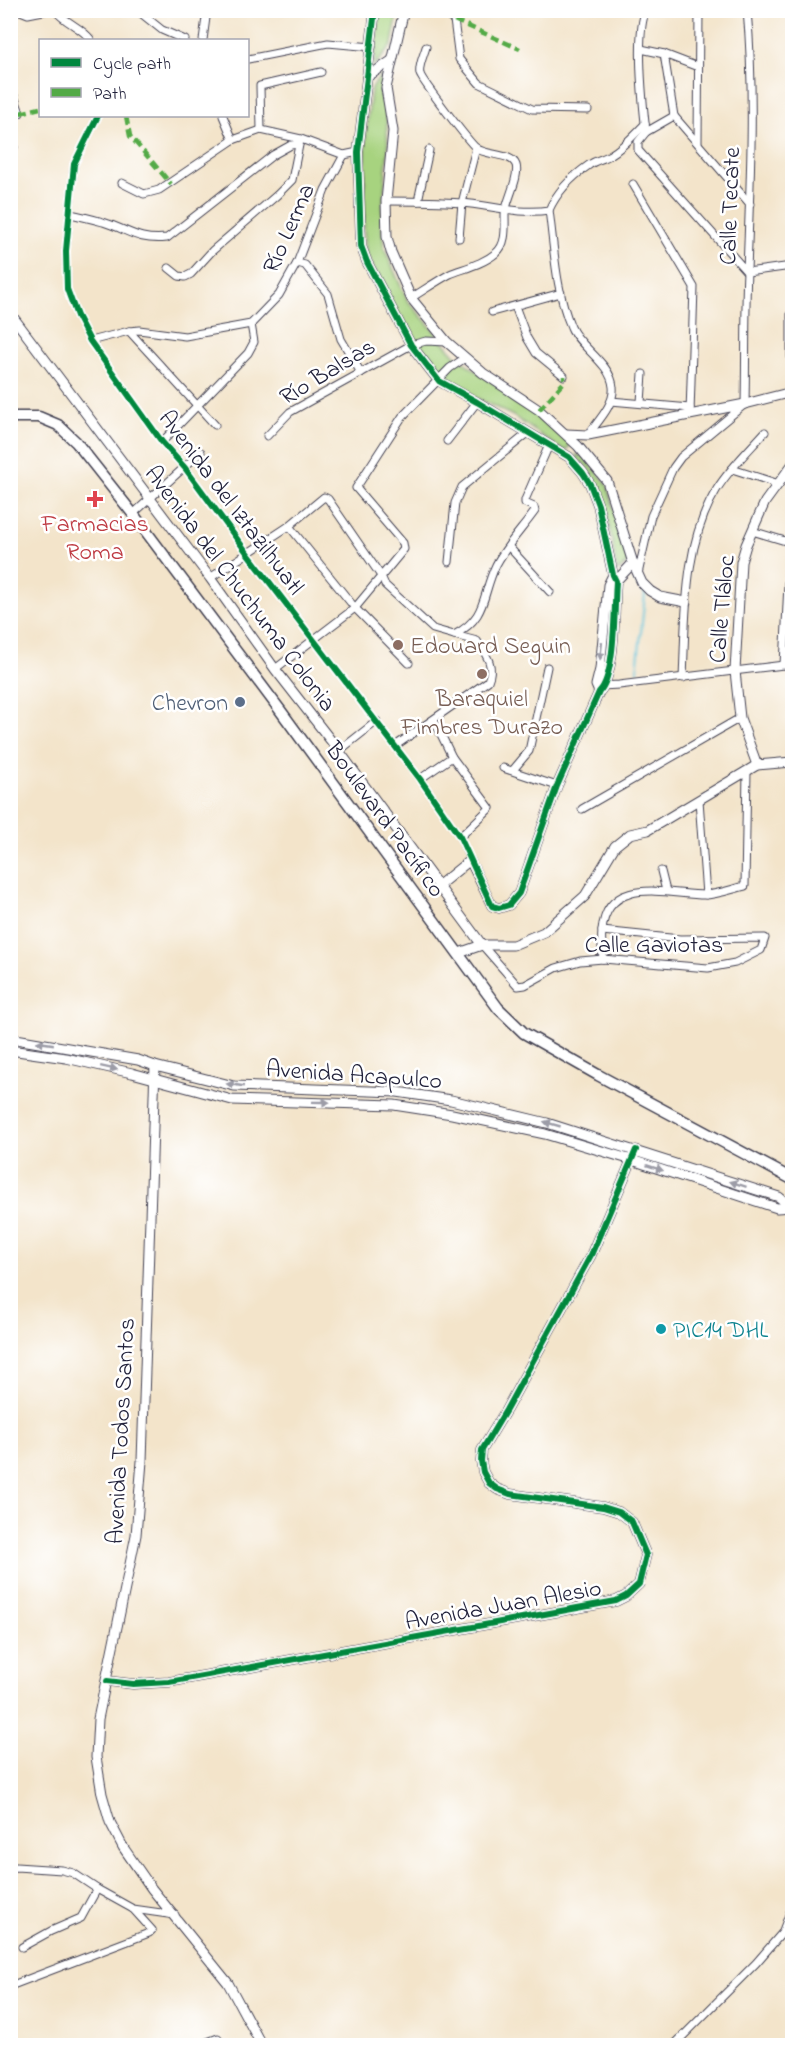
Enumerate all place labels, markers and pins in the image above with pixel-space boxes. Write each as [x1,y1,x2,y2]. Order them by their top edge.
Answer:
marker: Farmacias Roma [88,492,102,506]
place label: Farmacias Roma [40,508,149,571]
place label: Edouard Seguin [410,630,571,665]
marker: Edouard Seguin [391,638,405,652]
marker: Baraquiel Fimbres Durazo [475,667,489,681]
place label: Baraquiel Fimbres Durazo [400,683,563,746]
place label: Chevron [152,687,228,722]
marker: Chevron [233,695,247,709]
place label: PIC14 DHL [673,1314,768,1349]
marker: PIC14 DHL [654,1322,668,1336]

